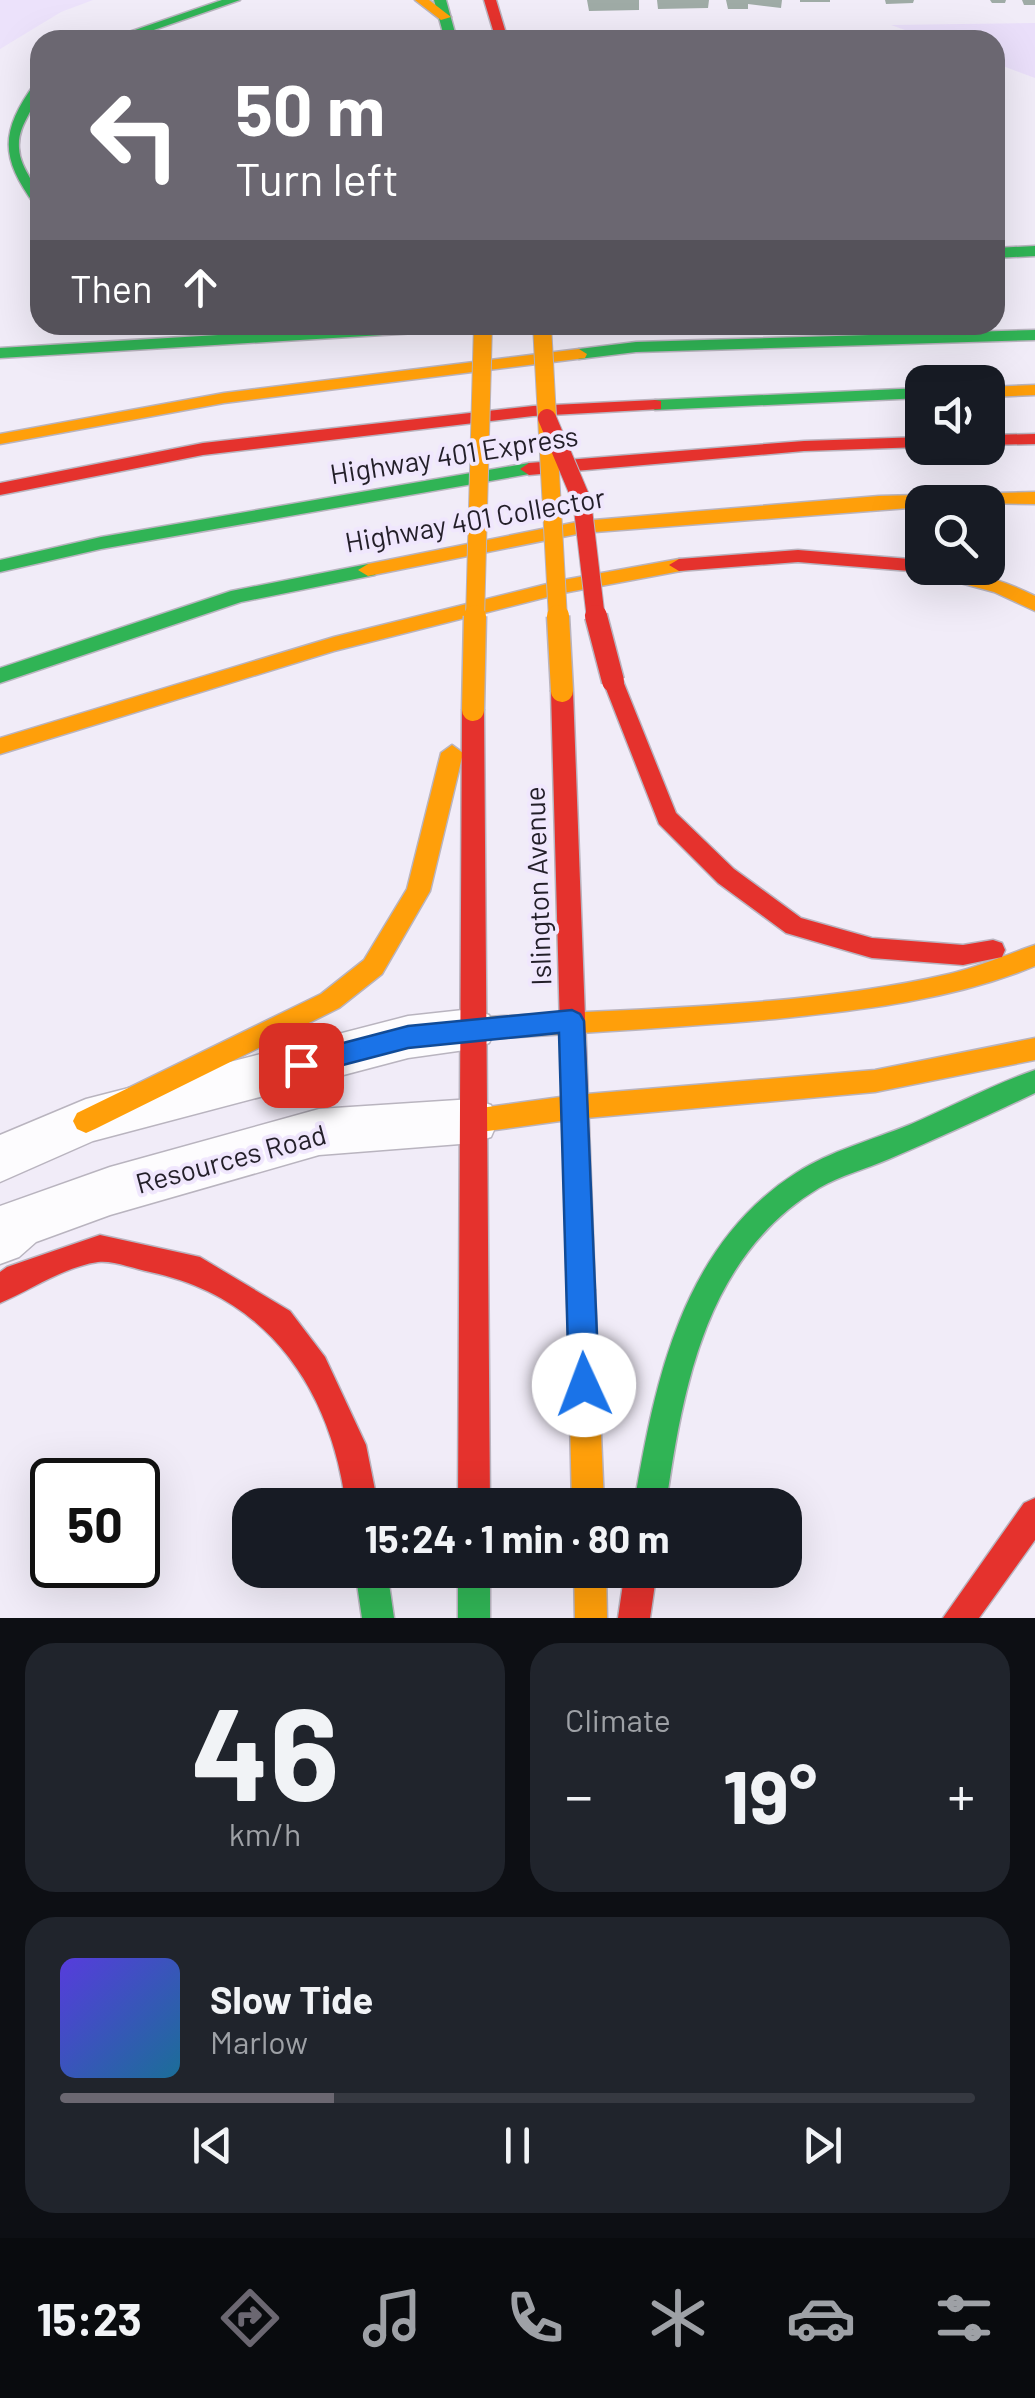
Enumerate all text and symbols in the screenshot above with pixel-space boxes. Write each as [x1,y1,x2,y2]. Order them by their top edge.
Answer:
text: 50 m [235,66,385,150]
icon: left [70,70,200,200]
text: Turn left [235,151,399,205]
icon: ahead [173,260,228,315]
text: Then [70,265,153,311]
map controls [905,365,1005,585]
button: sound [905,365,1005,465]
street label: Highway 401 Express [327,418,580,490]
street label: Highway 401 Collector [342,479,608,559]
button: search [905,485,1005,585]
street label: Islington Avenue [517,786,557,986]
pin [259,1023,344,1108]
icon: arrive [274,1038,329,1093]
street label: Resources Road [132,1116,330,1200]
position arrow [532,1333,636,1437]
speed limit sign: 50 [30,1458,160,1588]
text: 15:24 · 1 min · 80 m [364,1515,670,1561]
text: 46 [191,1671,339,1827]
text: Climate [565,1700,671,1738]
text: 19° [723,1749,817,1839]
text: − [565,1761,593,1827]
text: + [947,1761,975,1827]
text: km/h [229,1814,301,1852]
text: Slow Tide [210,1976,373,2022]
text: Marlow [210,2022,308,2060]
icon: previous [185,2118,240,2173]
icon: pause [490,2118,545,2173]
icon: next [795,2118,850,2173]
icon: directions [215,2283,285,2353]
icon: music [357,2283,427,2353]
icon: phone [500,2283,570,2353]
icon: climate [643,2283,713,2353]
icon: car [786,2283,856,2353]
icon: filters [929,2283,999,2353]
text: 15:23 [36,2291,142,2345]

